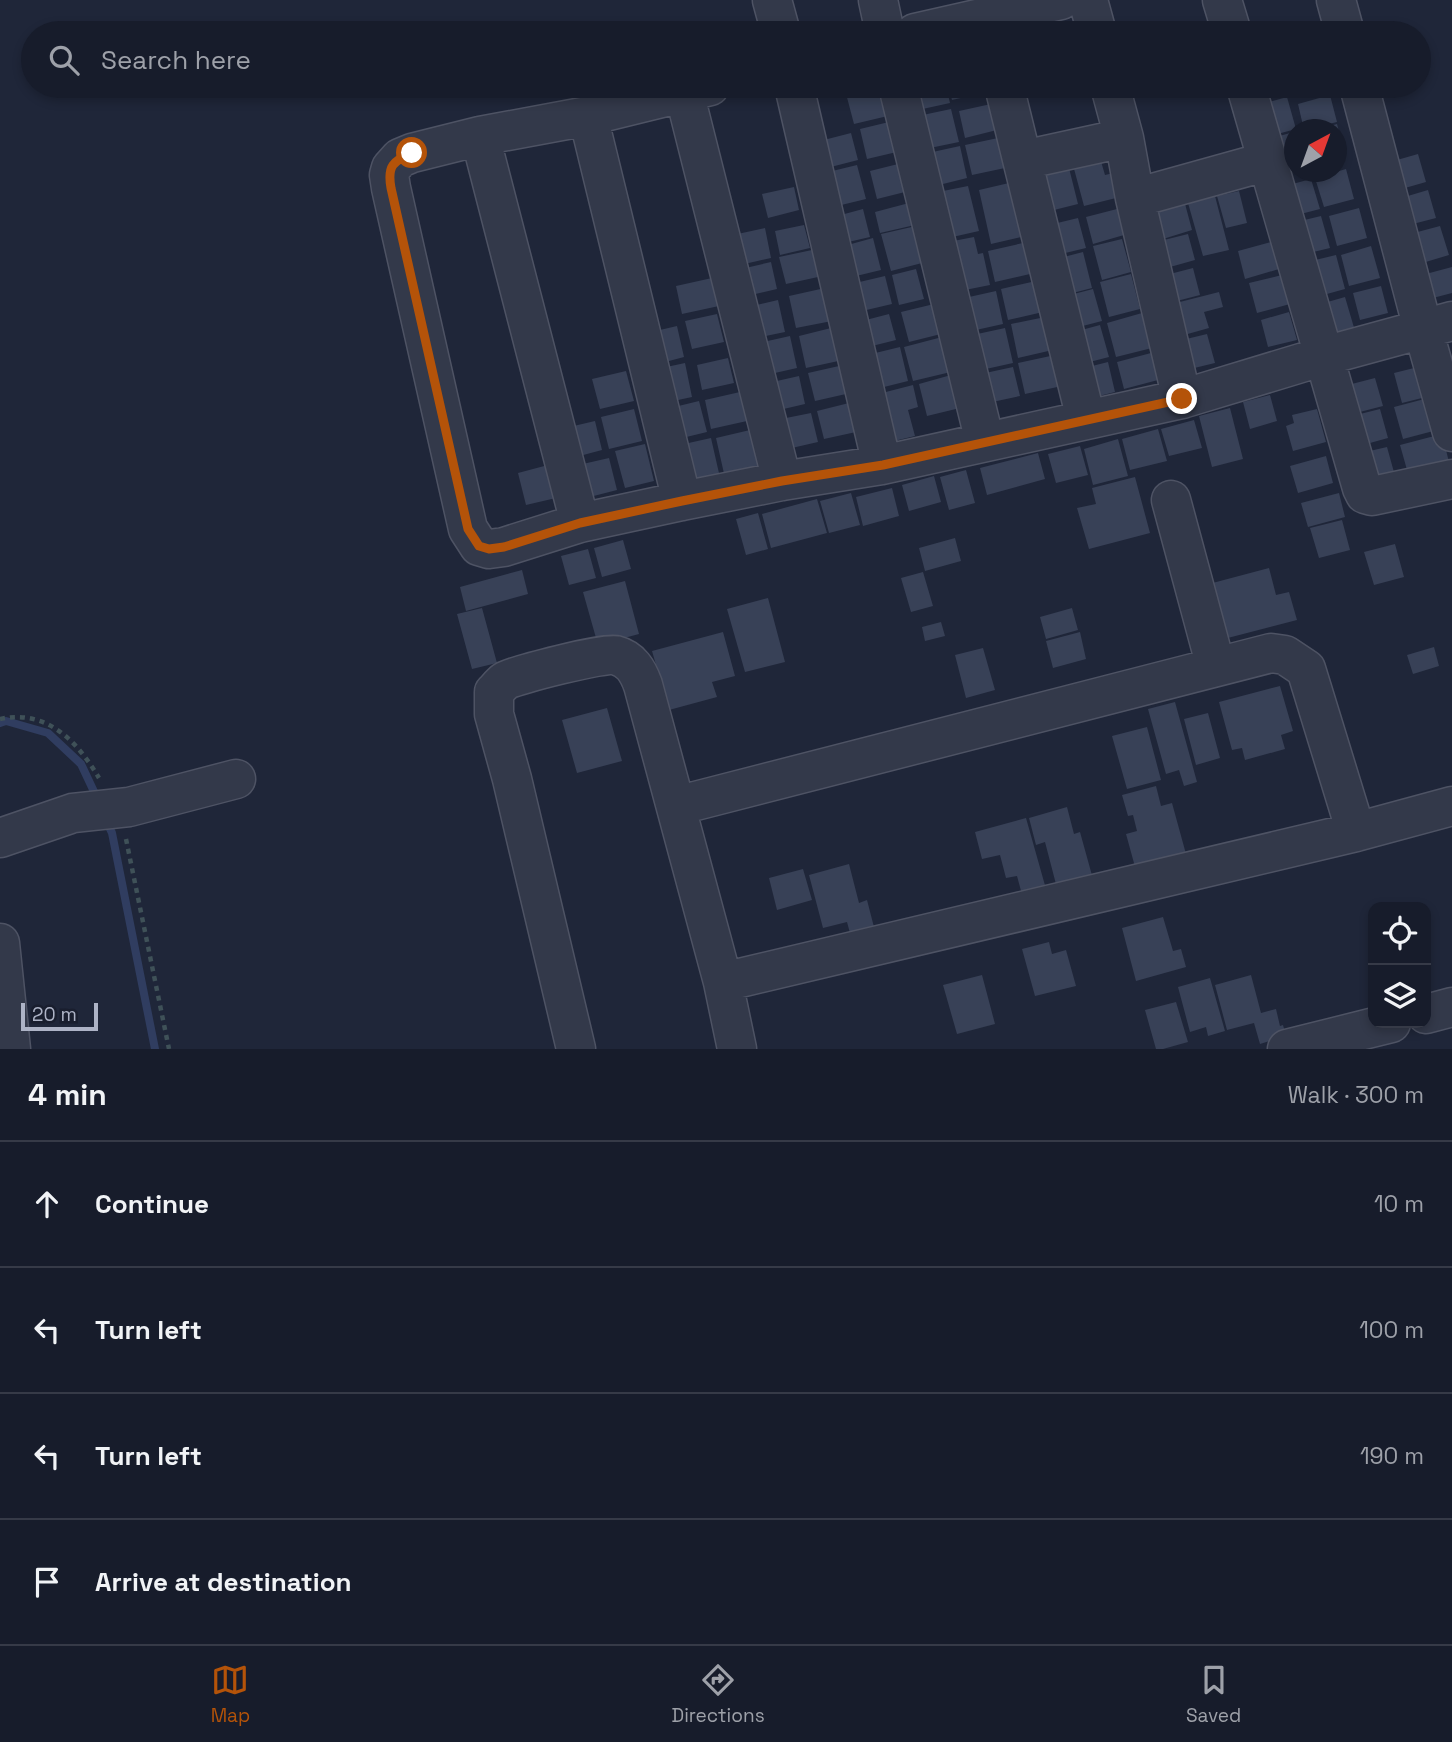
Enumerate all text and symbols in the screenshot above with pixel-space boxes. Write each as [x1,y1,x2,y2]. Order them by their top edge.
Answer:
search box [21,21,1431,98]
icon: search [45,41,83,79]
text: Search here [101,43,251,77]
north arrow [1284,119,1347,182]
route start [396,137,427,168]
route end [1166,383,1197,414]
map controls [1368,902,1431,1028]
button: locate [1368,902,1431,965]
button: layers [1368,965,1431,1028]
scale bar [21,1000,98,1032]
text: 20 m [32,1002,77,1027]
text: 4 min [28,1075,107,1114]
text: Walk · 300 m [1288,1080,1424,1110]
icon: ahead [28,1185,66,1223]
text: Continue [95,1187,209,1221]
text: 10 m [1374,1189,1424,1219]
icon: left [28,1311,66,1349]
text: Turn left [95,1313,202,1347]
text: 100 m [1359,1315,1424,1345]
icon: left [28,1437,66,1475]
text: Turn left [95,1439,202,1473]
text: 190 m [1360,1441,1424,1471]
icon: arrive [28,1563,66,1601]
text: Arrive at destination [95,1565,352,1599]
tab: Map [211,1661,250,1728]
tab: Directions [672,1661,765,1728]
tab: Saved [1186,1661,1241,1728]

